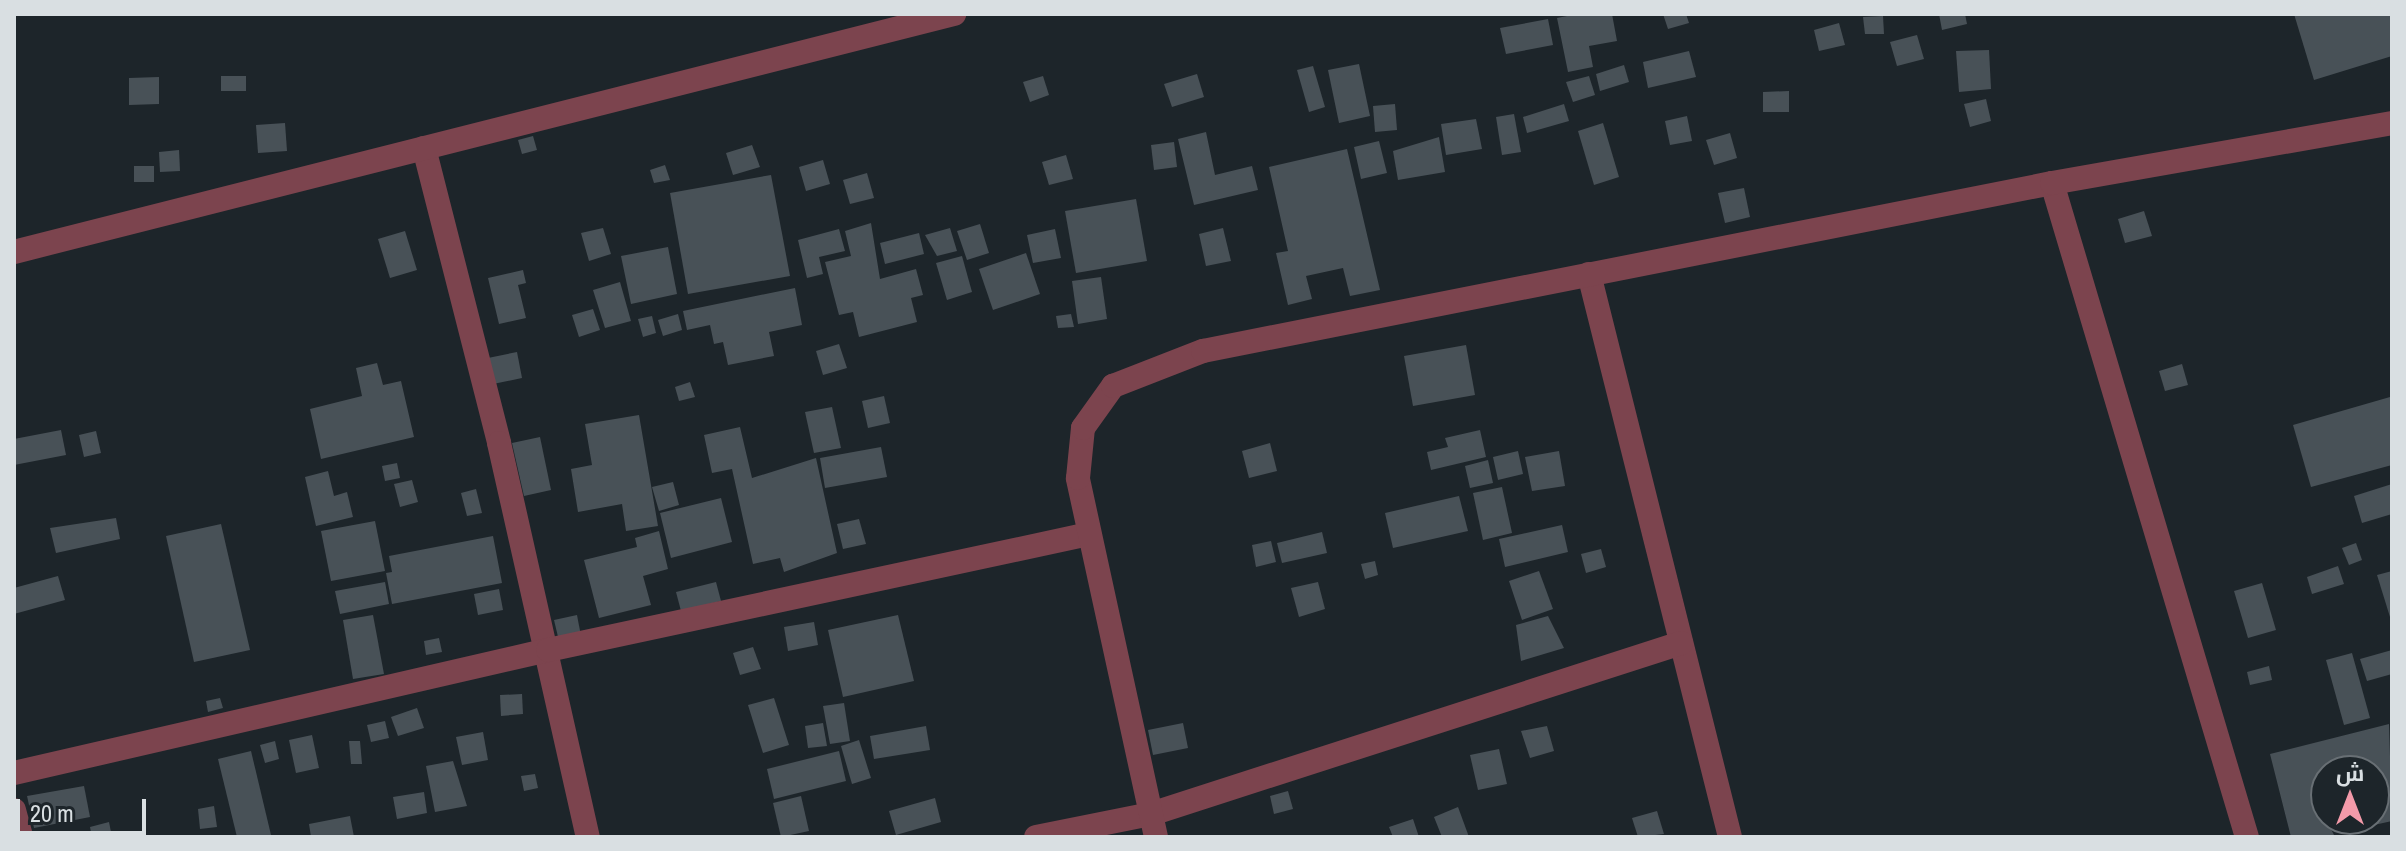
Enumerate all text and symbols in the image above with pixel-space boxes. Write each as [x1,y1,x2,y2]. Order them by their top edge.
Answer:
north arrow [2310,755,2390,835]
text: ش [2336,758,2364,788]
scale bar [20,783,150,833]
text: 20 m [30,797,74,829]

